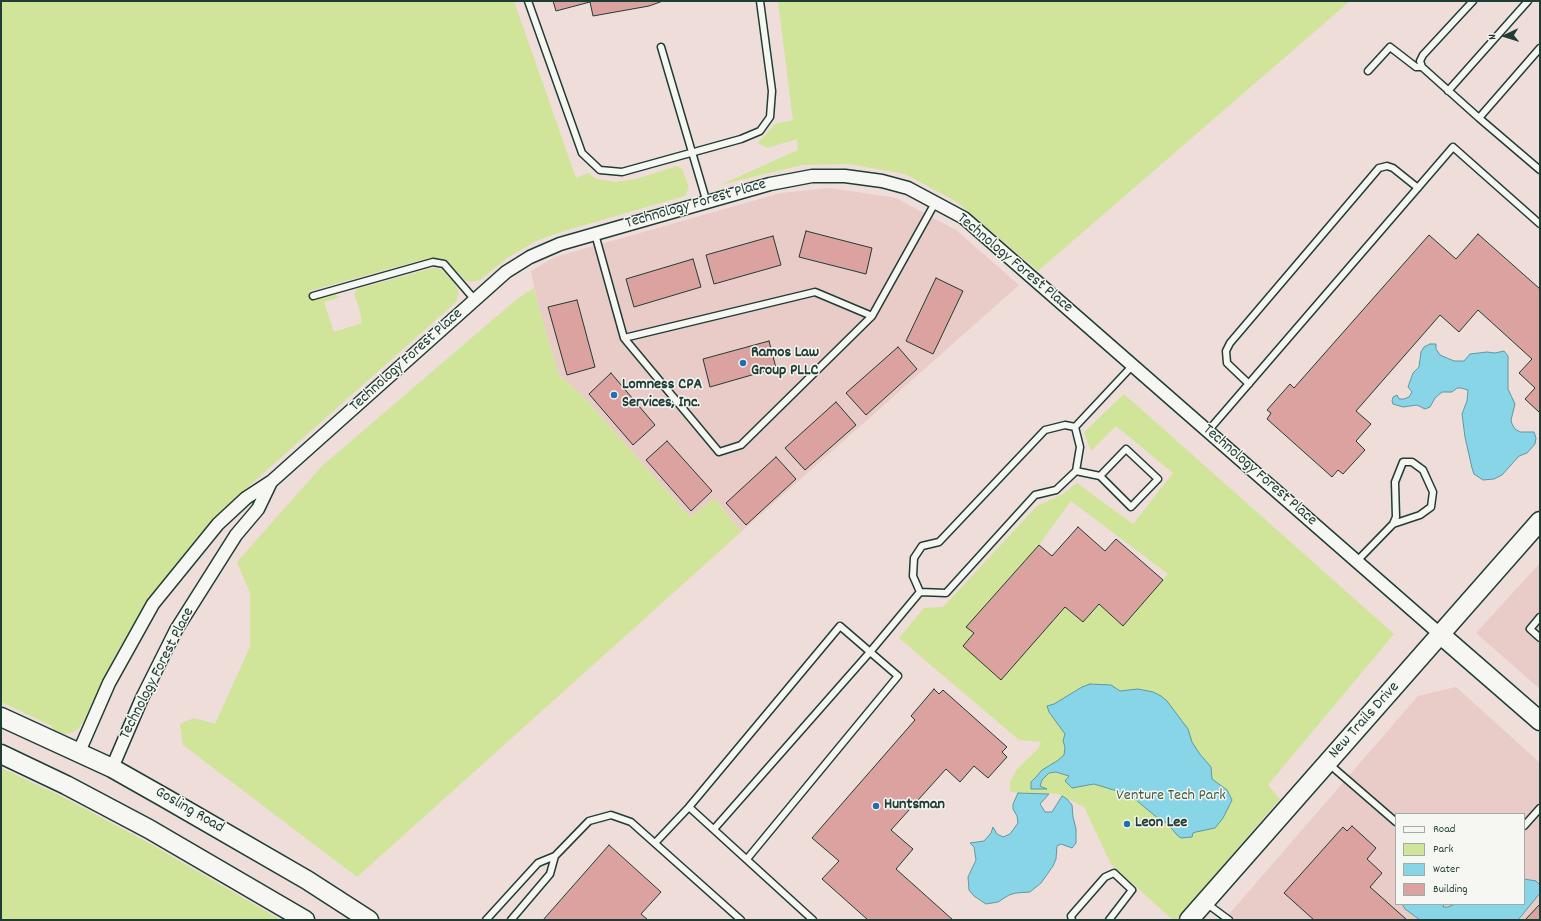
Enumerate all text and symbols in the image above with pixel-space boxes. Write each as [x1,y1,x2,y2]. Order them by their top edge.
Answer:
north arrow [1485,16,1525,56]
text: N [1485,34,1501,40]
street label: Technology Forest Place [623,176,769,234]
street label: Technology Forest Place [952,210,1076,318]
street label: Technology Forest Place [347,305,467,417]
place label: Ramos Law Group PLLC [751,344,819,382]
marker: Ramos Law Group PLLC [738,358,748,368]
place label: Lomness CPA Services, Inc. [622,376,702,414]
marker: Lomness CPA Services, Inc. [609,390,619,400]
street label: Technology Forest Place [1198,421,1320,531]
street label: Technology Forest Place [116,605,200,743]
street label: New Trails Drive [1326,679,1404,763]
street label: Gosling Road [151,784,227,838]
park label: Venture Tech Park [1116,787,1226,807]
place label: Huntsman [884,796,945,816]
marker: Huntsman [871,801,881,811]
legend [1395,813,1525,905]
place label: Leon Lee [1135,814,1187,834]
marker: Leon Lee [1122,819,1132,829]
text: Road [1433,821,1455,838]
text: Park [1433,841,1453,858]
text: Water [1433,861,1460,878]
text: Building [1433,881,1468,898]

